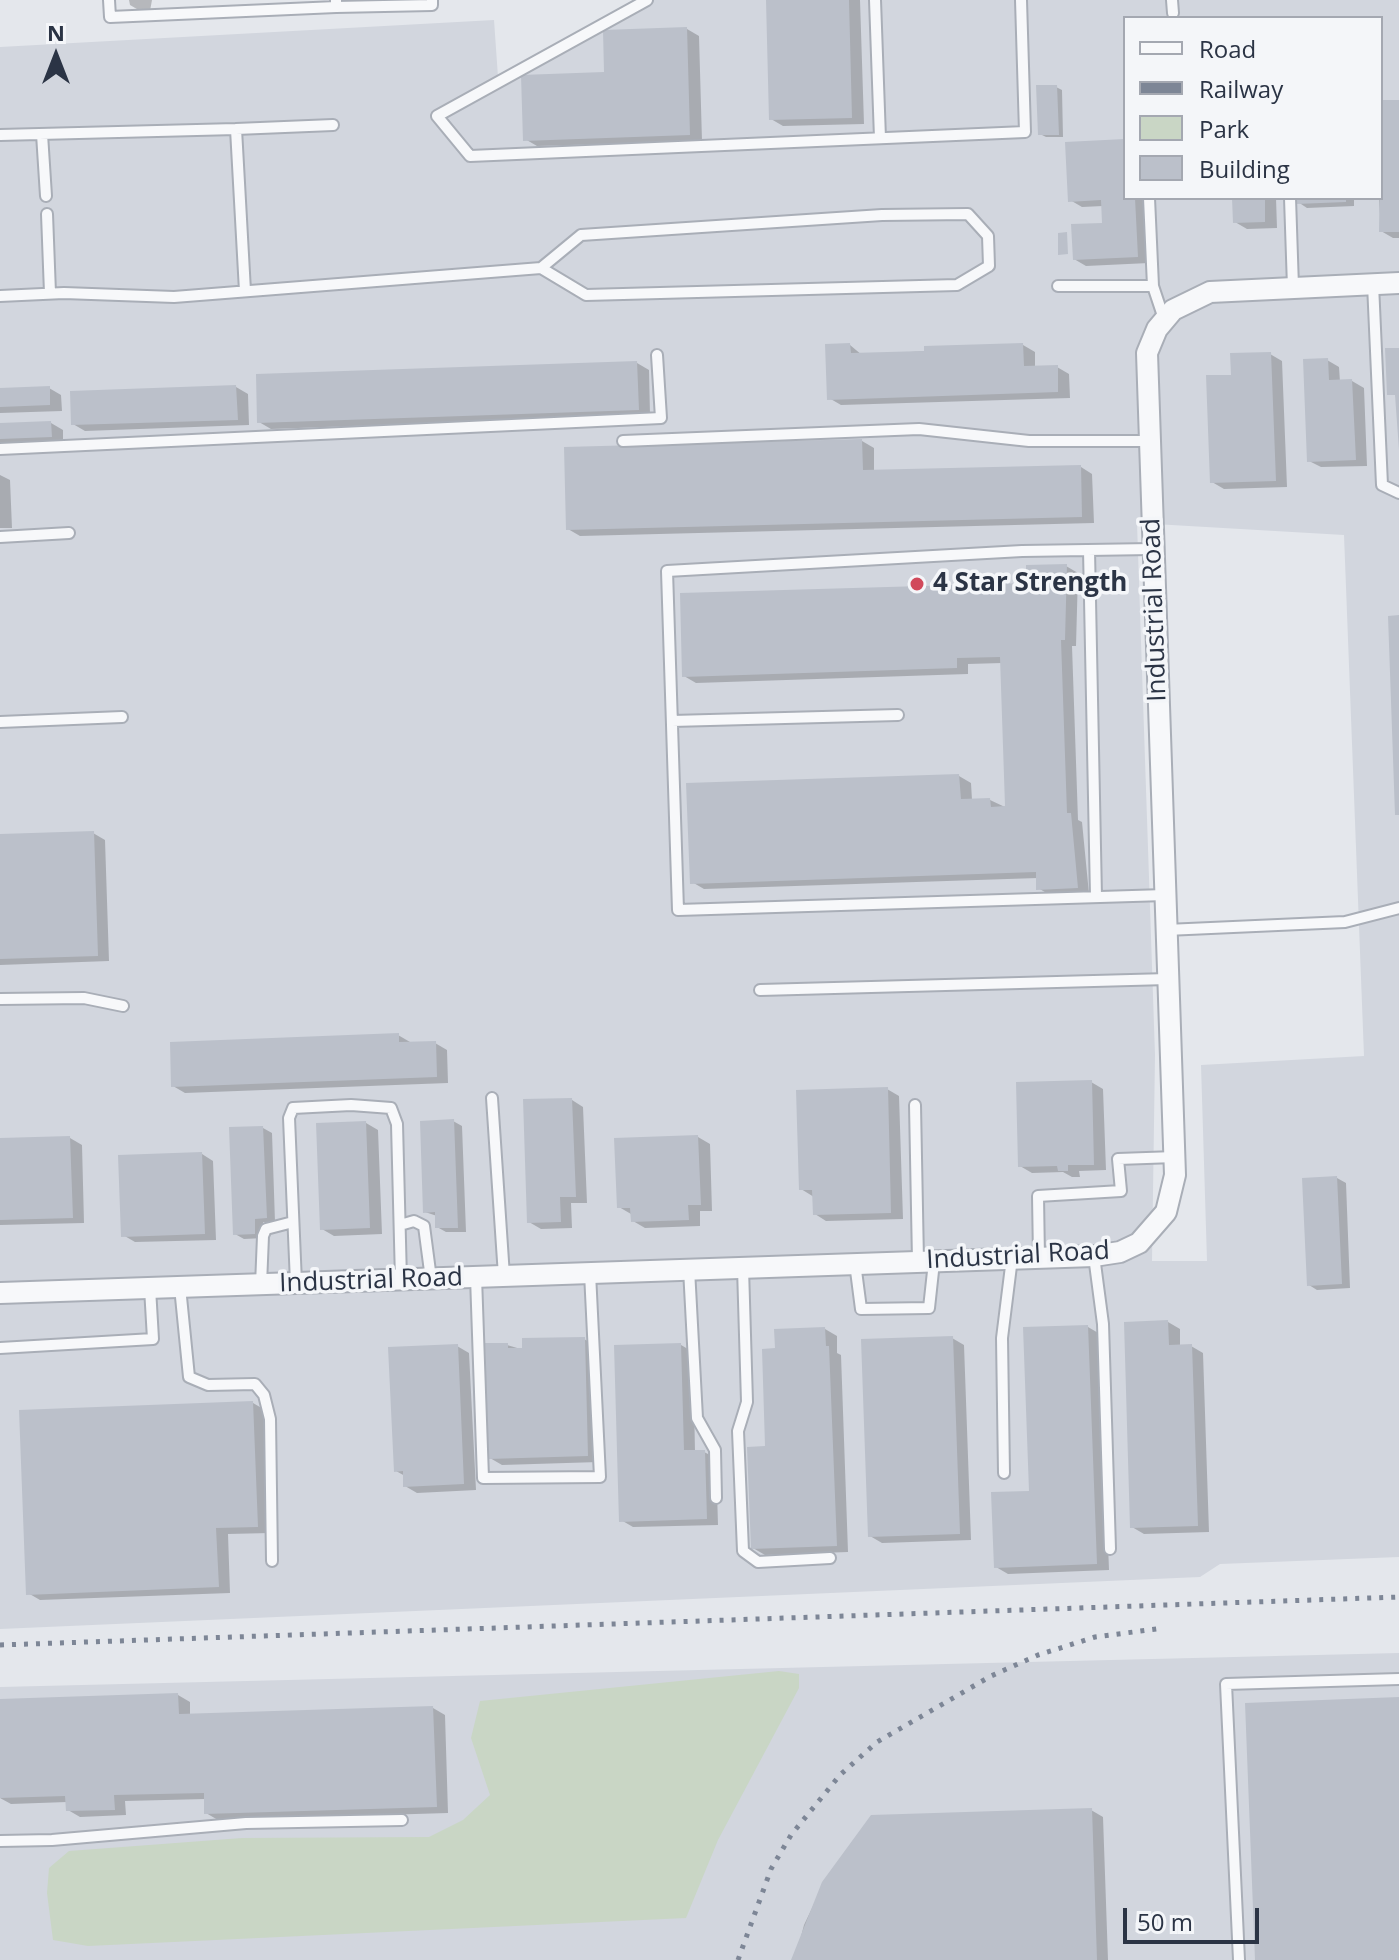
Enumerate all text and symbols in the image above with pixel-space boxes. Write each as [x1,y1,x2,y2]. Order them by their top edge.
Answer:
north arrow [16,16,96,96]
legend [1123,16,1383,200]
text: N [47,17,65,47]
text: Road [1199,32,1256,65]
text: Railway [1199,72,1283,105]
text: Park [1199,112,1249,145]
text: Building [1199,152,1290,185]
street label: Industrial Road [1136,518,1174,702]
place label: 4 Star Strength [933,568,1127,600]
marker: 4 Star Strength [908,575,926,593]
street label: Industrial Road [925,1236,1111,1276]
street label: Industrial Road [279,1262,463,1300]
scale bar [1127,1892,1263,1942]
text: 50 m [1137,1905,1193,1938]

